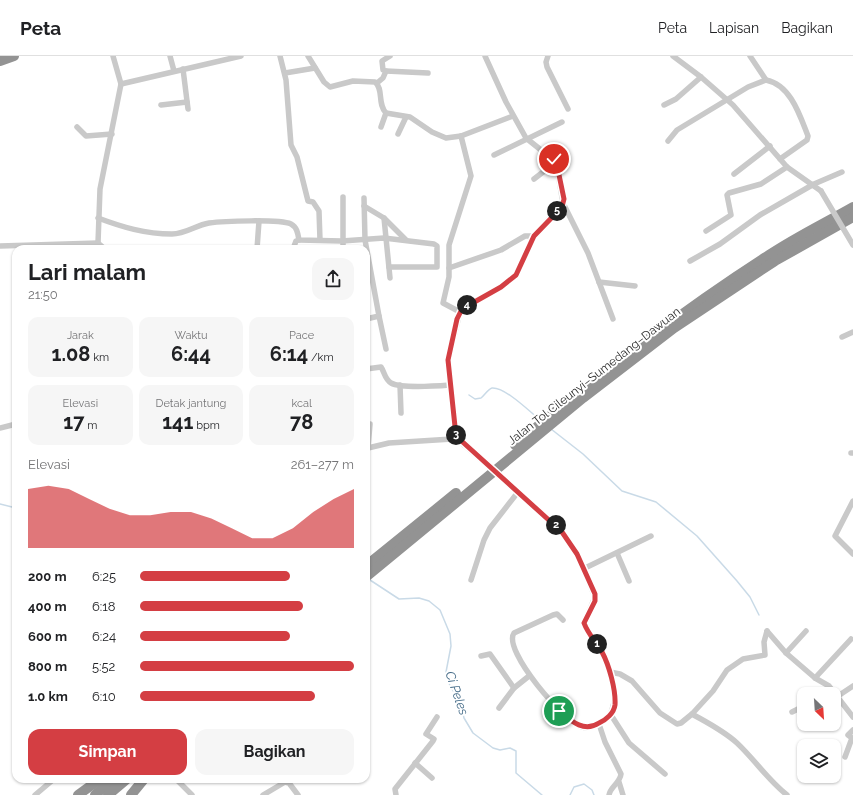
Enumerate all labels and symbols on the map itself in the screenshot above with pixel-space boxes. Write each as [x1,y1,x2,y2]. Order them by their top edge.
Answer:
pin [537,142,571,176]
pin: 5 [547,201,567,221]
pin: 4 [457,295,477,315]
street label: Jalan Tol Cileunyi–Sumedang–Dawuan [505,304,683,448]
pin: 3 [446,425,466,445]
pin: 2 [546,515,566,535]
pin: 1 [587,634,607,654]
water label: Ci Peles [442,669,472,717]
north arrow [797,687,841,731]
pin [542,694,576,728]

